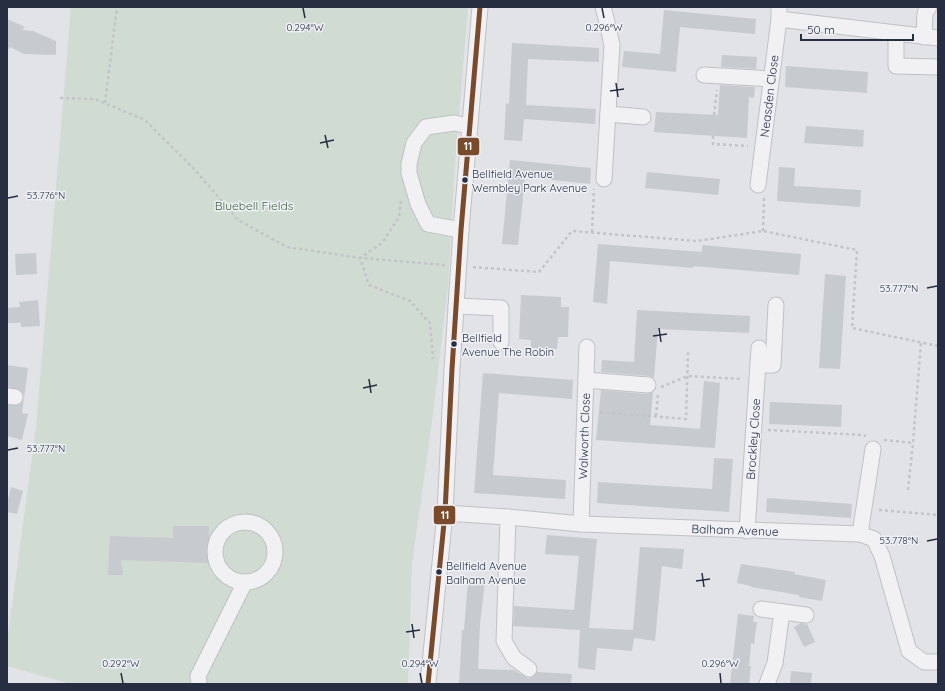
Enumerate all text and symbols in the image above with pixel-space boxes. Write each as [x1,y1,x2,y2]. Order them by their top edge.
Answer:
scale bar [801,16,913,42]
text: 0.294°W [286,21,324,34]
text: 0.296°W [585,21,623,34]
text: 50 m [807,22,835,37]
street label: Neasden Close [757,54,782,138]
line badge: 11 [457,137,480,156]
text: 11 [464,139,472,153]
place label: Bellfield Avenue Wembley Park Avenue [472,167,587,195]
marker: Bellfield Avenue Wembley Park Avenue [460,175,470,185]
text: 53.776°N [27,189,65,202]
park label: Bluebell Fields [215,198,294,213]
text: 53.777°N [880,282,918,295]
place label: Bellfield Avenue The Robin [462,331,554,359]
marker: Bellfield Avenue The Robin [449,339,459,349]
street label: Walworth Close [575,392,593,480]
street label: Brockley Close [743,398,763,480]
text: 53.777°N [27,442,65,455]
line badge: 11 [433,505,456,525]
text: 11 [441,508,449,522]
street label: Balham Avenue [691,521,779,539]
text: 53.778°N [880,534,918,547]
place label: Bellfield Avenue Balham Avenue [446,559,527,587]
marker: Bellfield Avenue Balham Avenue [434,567,444,577]
text: 0.292°W [102,657,140,670]
text: 0.294°W [401,657,439,670]
text: 0.296°W [701,657,739,670]

